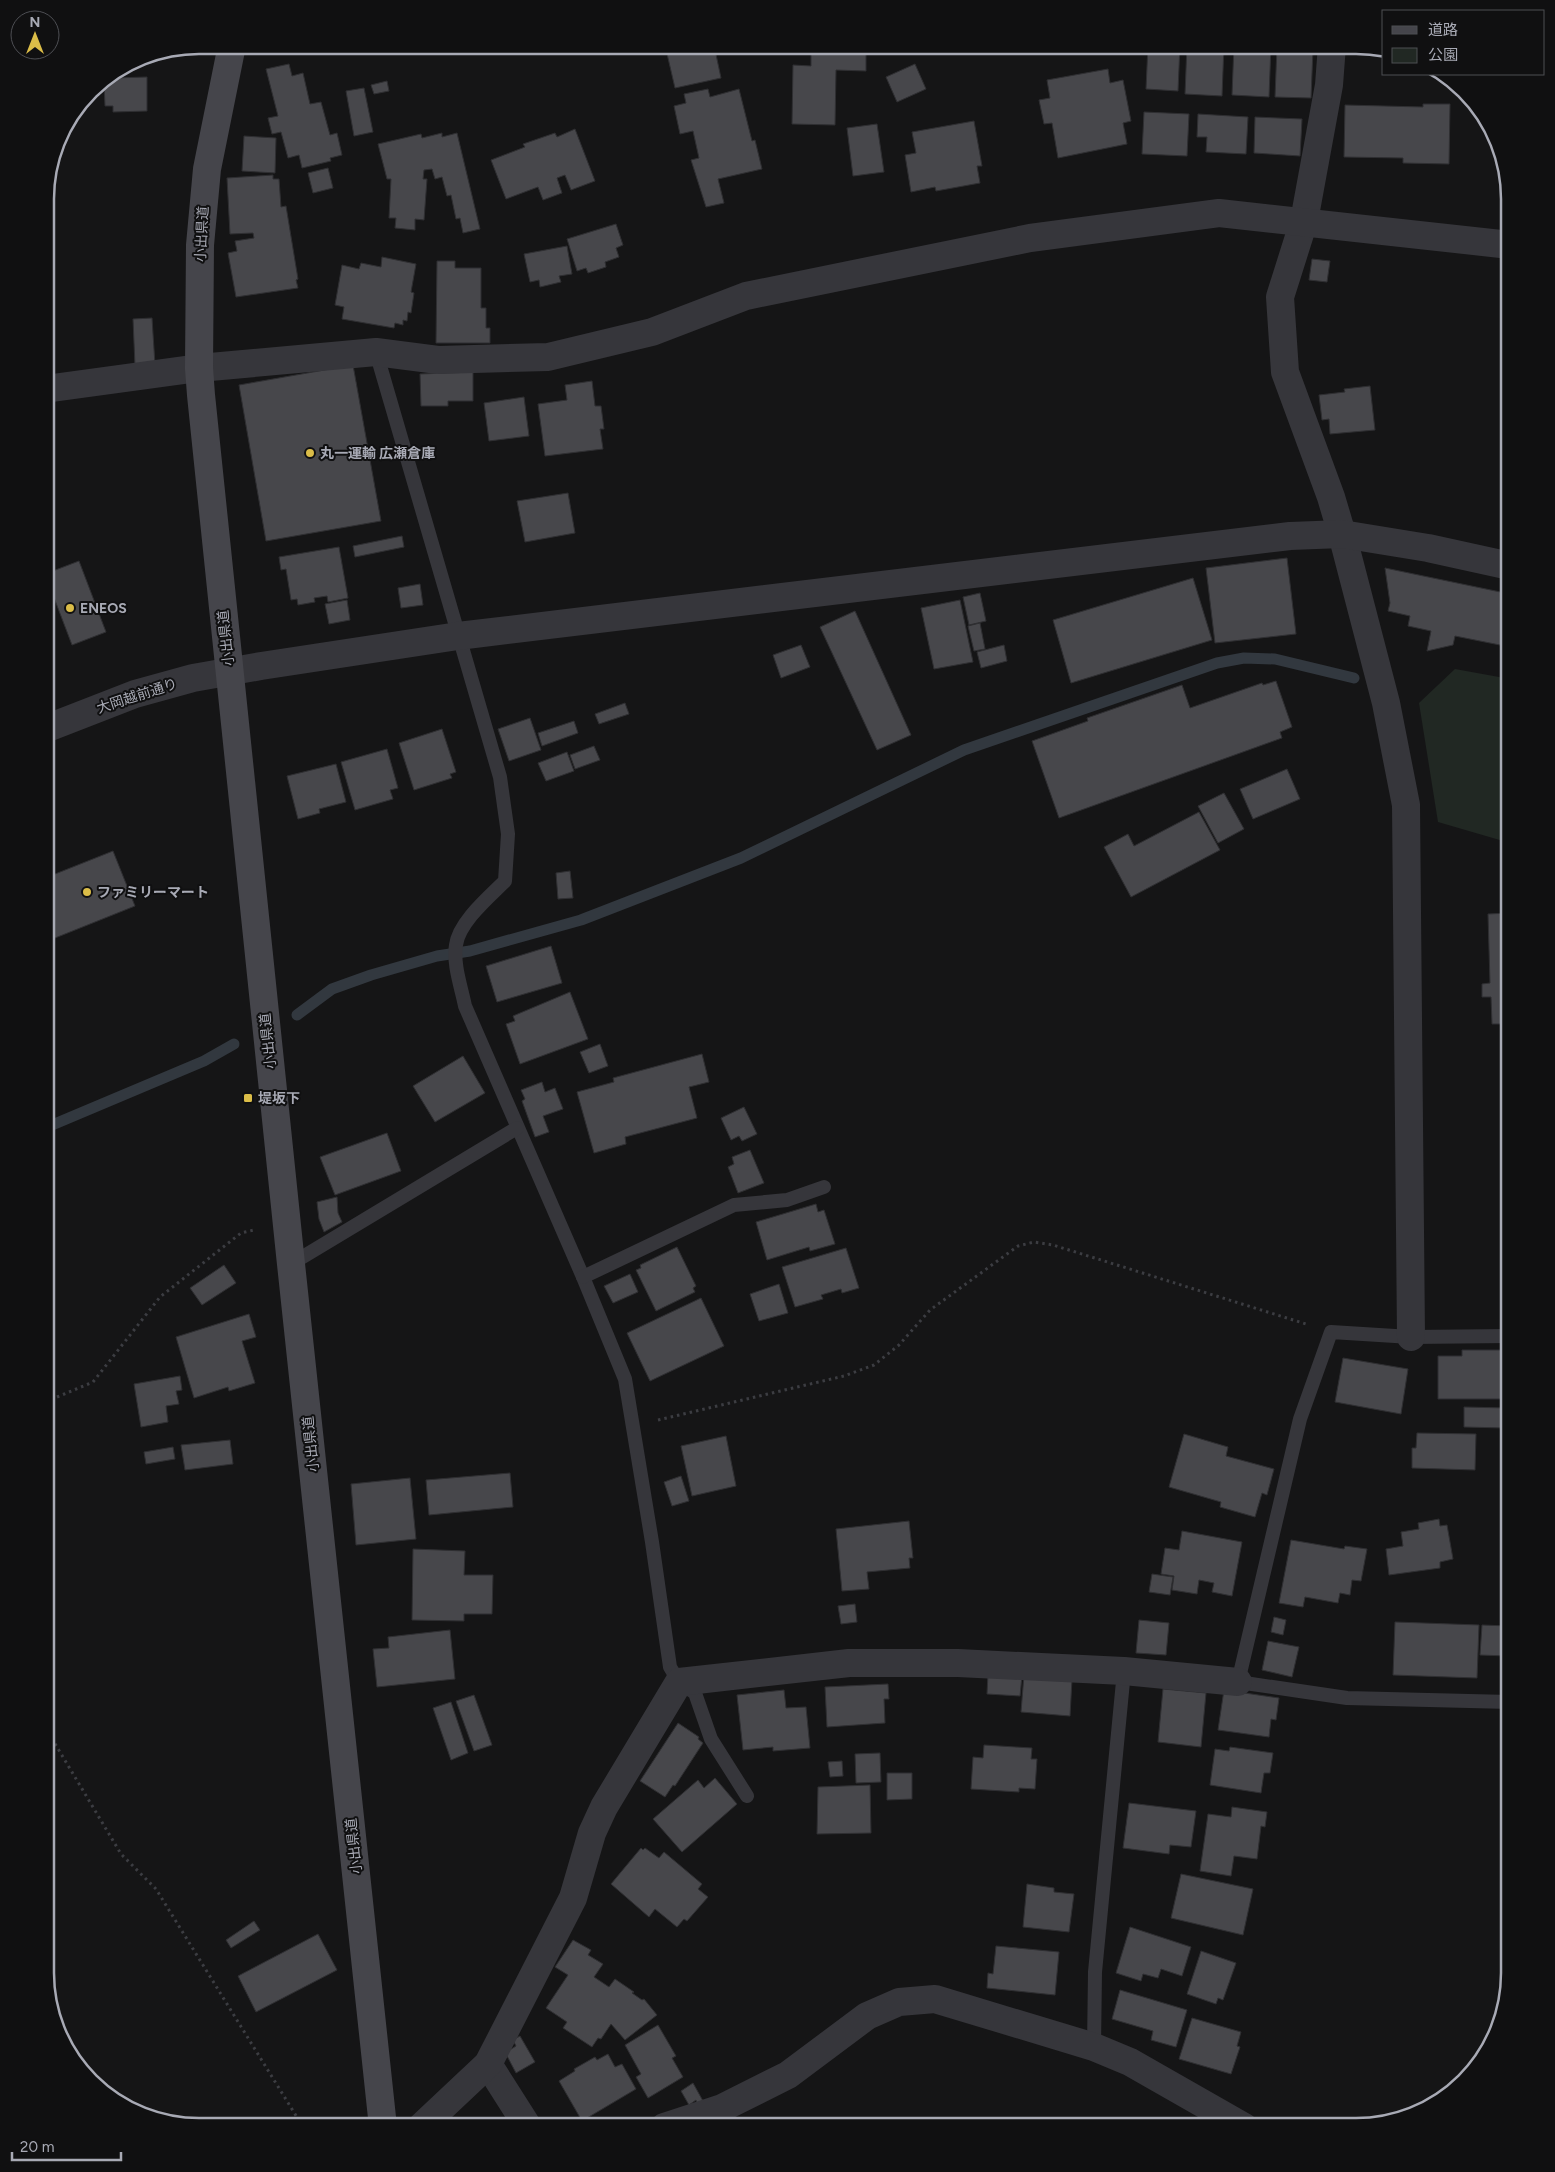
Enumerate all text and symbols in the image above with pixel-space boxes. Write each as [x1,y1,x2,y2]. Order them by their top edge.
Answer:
north arrow [10,10,60,60]
legend [1382,10,1545,75]
text: N [30,14,40,31]
text: 道路 [1428,21,1458,39]
text: 公園 [1428,46,1458,64]
street label: 小出県道 [192,206,212,262]
place label: 丸一運輸 広瀬倉庫 [320,445,435,462]
marker: 丸一運輸 広瀬倉庫 [304,447,316,459]
place label: ENEOS [80,600,127,617]
marker: ENEOS [64,602,76,614]
street label: 小出県道 [215,609,237,667]
street label: 大岡越前通り [94,675,180,717]
place label: ファミリーマート [97,884,209,901]
marker: ファミリーマート [81,886,93,898]
street label: 小出県道 [257,1012,279,1070]
place label: 堤坂下 [258,1090,300,1107]
marker: 堤坂下 [242,1092,254,1104]
street label: 小出県道 [300,1415,322,1473]
street label: 小出県道 [343,1817,365,1875]
scale bar [12,2130,121,2162]
text: 20 m [20,2138,54,2156]

